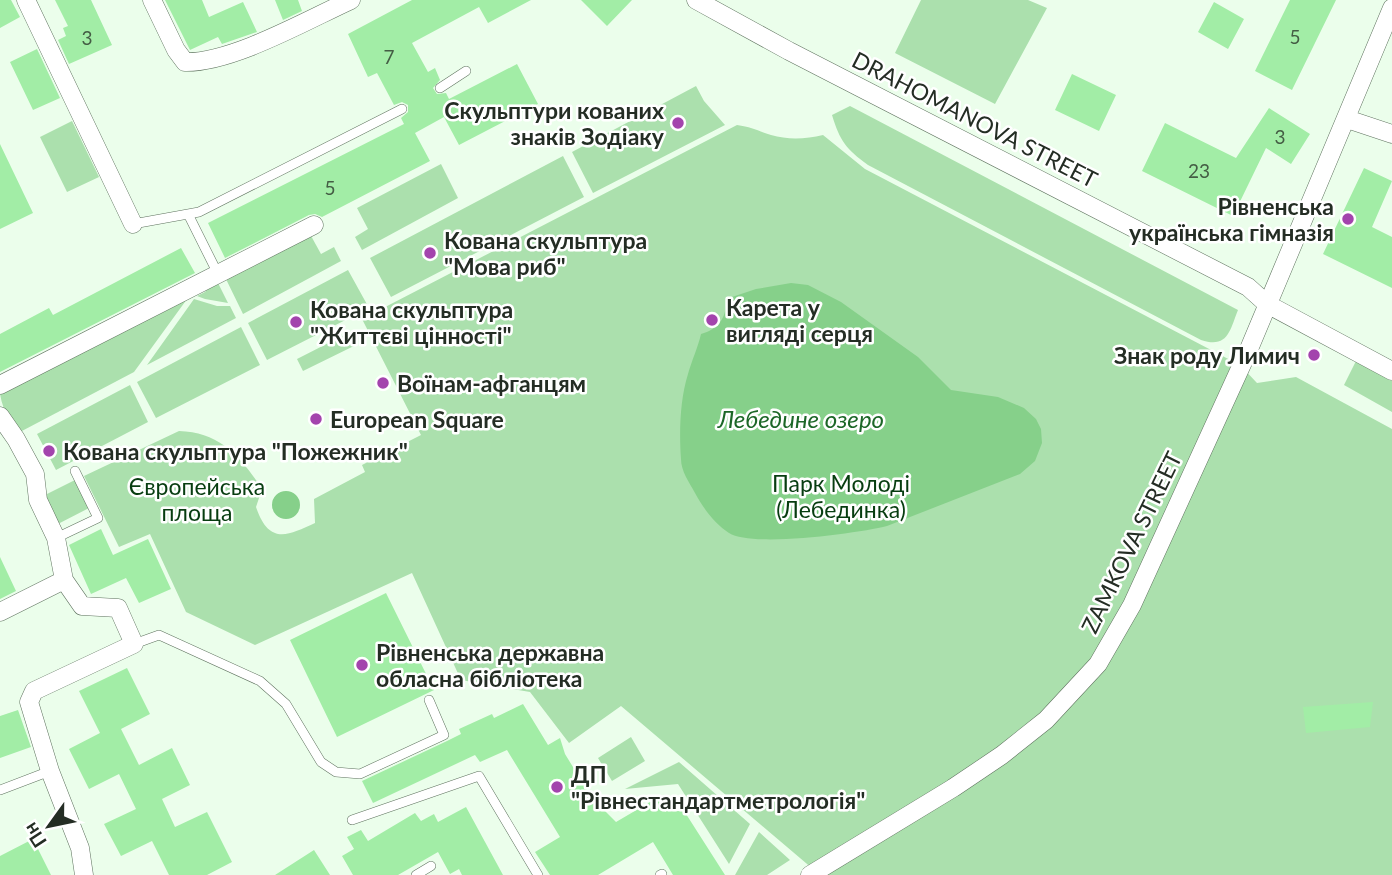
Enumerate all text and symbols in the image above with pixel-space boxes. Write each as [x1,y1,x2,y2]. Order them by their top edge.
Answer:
house number: 5 [1289,25,1301,48]
house number: 3 [81,26,93,49]
house number: 7 [383,45,395,68]
street label: DRAHOMANOVA STREET [848,45,1103,193]
place label: Скульптури кованих знаків Зодіаку [444,96,665,150]
marker: Скульптури кованих знаків Зодіаку [670,115,686,131]
house number: 3 [1274,125,1286,148]
house number: 23 [1188,159,1210,182]
house number: 5 [324,176,336,199]
place label: Рівненська українська гімназія [1129,192,1334,246]
marker: Рівненська українська гімназія [1340,211,1356,227]
place label: Кована скульптура "Мова риб" [444,226,647,280]
marker: Кована скульптура "Мова риб" [422,245,438,261]
place label: Карета у вигляді серця [726,293,873,347]
place label: Кована скульптура "Життєві цінності" [310,295,513,349]
marker: Карета у вигляді серця [704,312,720,328]
marker: Кована скульптура "Життєві цінності" [288,314,304,330]
place label: Знак роду Лимич [1114,341,1300,369]
marker: Знак роду Лимич [1306,347,1322,363]
place label: Воїнам-афганцям [397,369,586,397]
marker: Воїнам-афганцям [375,375,391,391]
water label: Лебедине озеро [717,404,884,433]
place label: European Square [330,405,504,433]
marker: European Square [308,411,324,427]
place label: Кована скульптура "Пожежник" [63,437,408,465]
marker: Кована скульптура "Пожежник" [41,443,57,459]
street label: ZAMKOVA STREET [1075,446,1187,637]
park label: Парк Молоді (Лебединка) [772,469,910,523]
park label: Європейська площа [129,472,265,526]
place label: Рівненська державна обласна бібліотека [376,638,604,692]
marker: Рівненська державна обласна бібліотека [354,657,370,673]
place label: ДП "Рівнестандартметрологія" [571,760,865,814]
marker: ДП "Рівнестандартметрологія" [549,779,565,795]
north arrow [14,791,84,861]
text: Пн [18,819,51,852]

